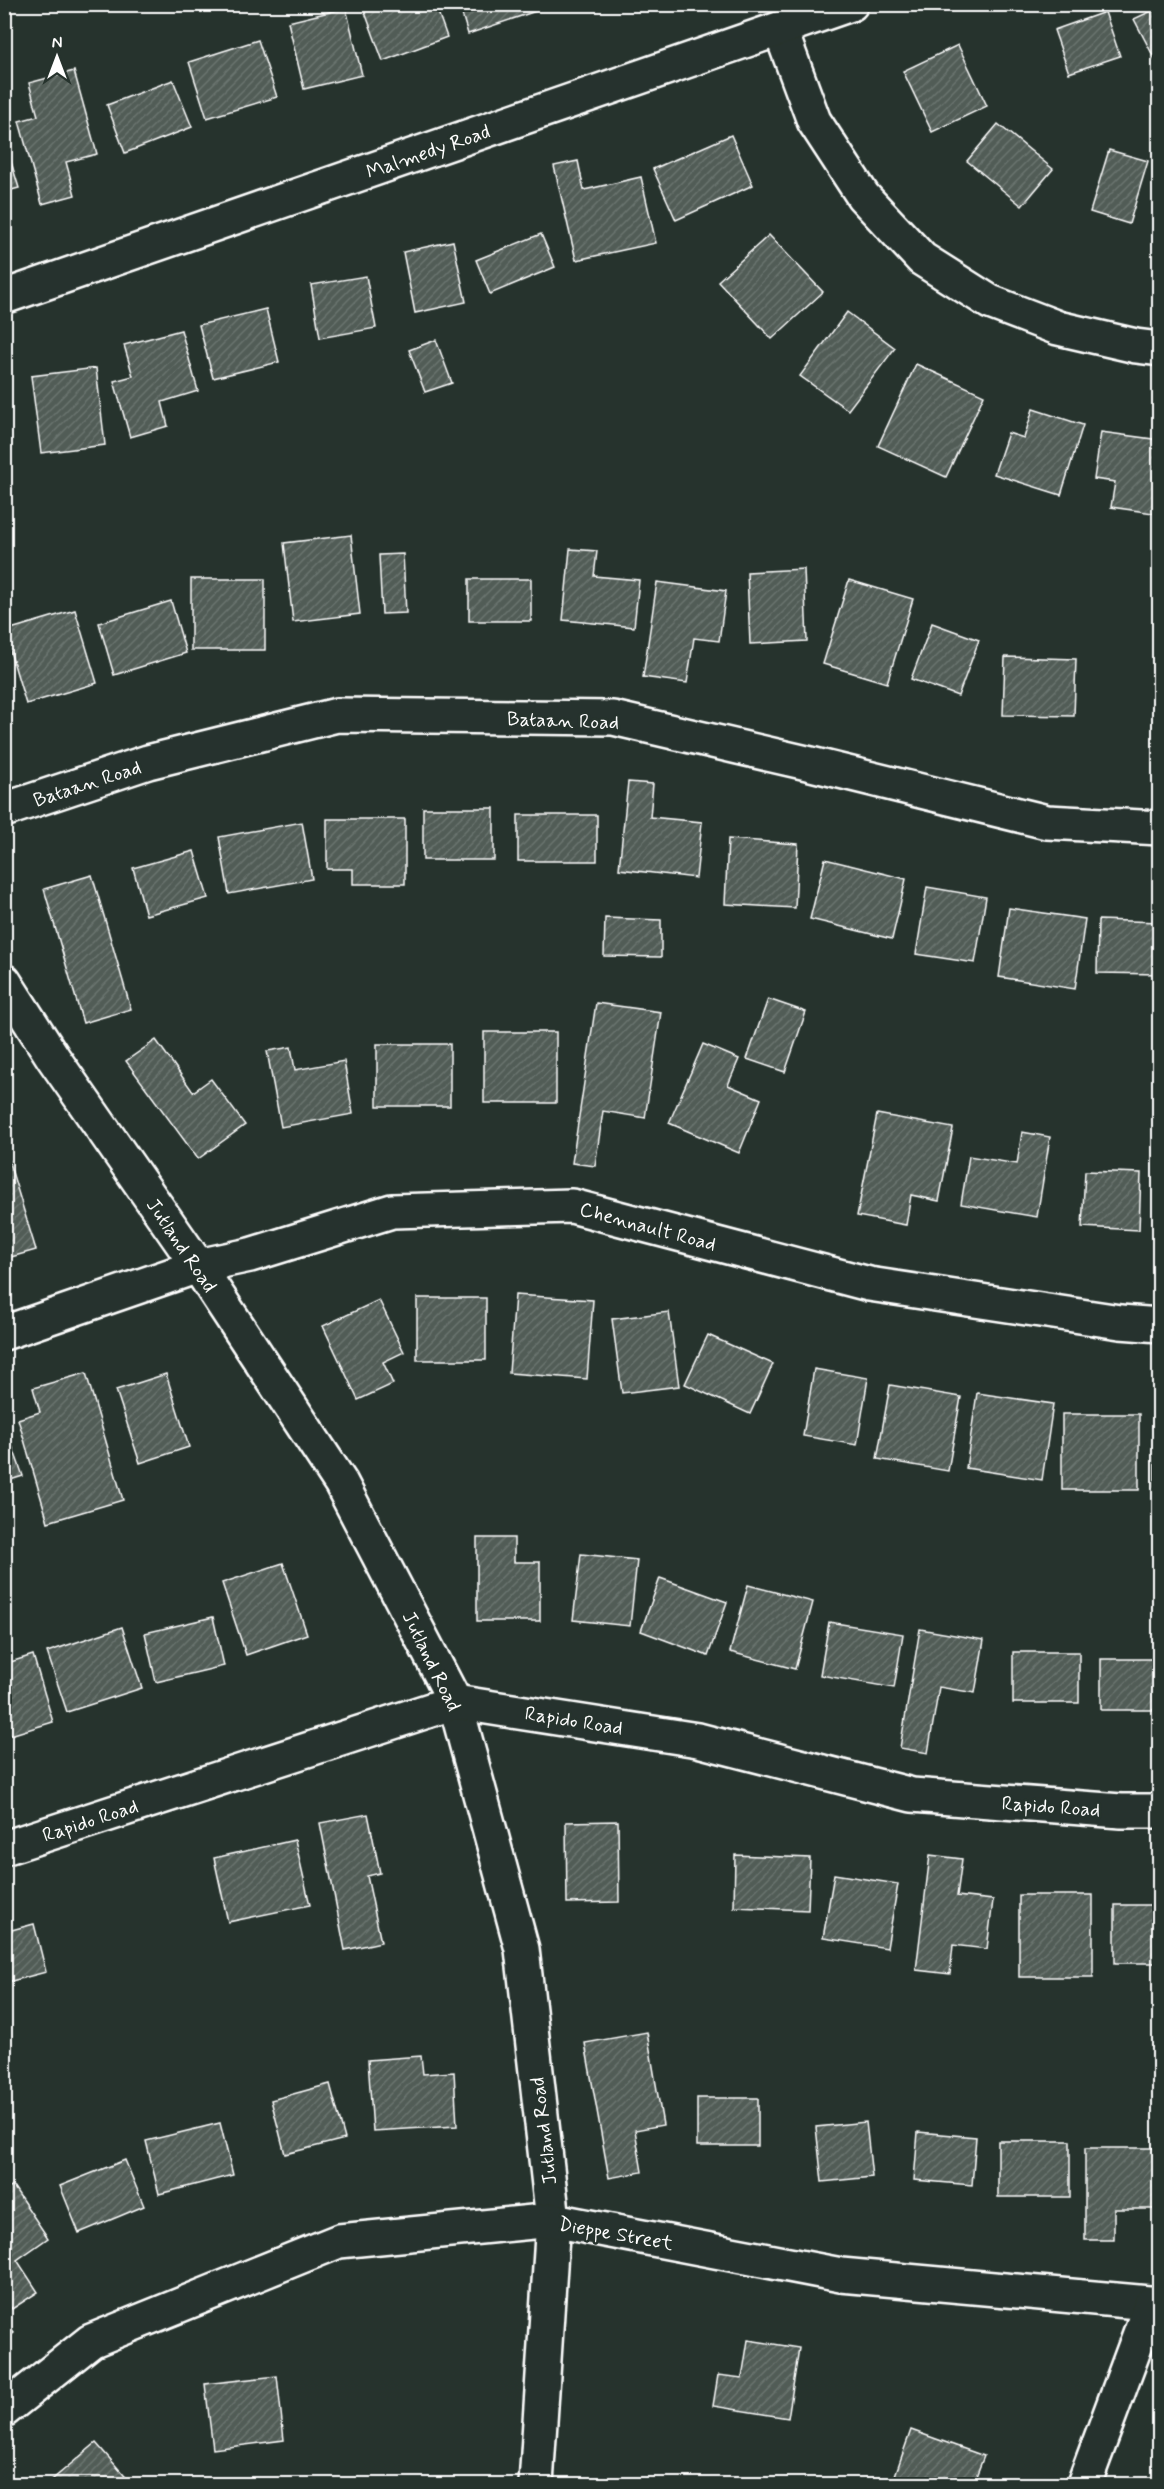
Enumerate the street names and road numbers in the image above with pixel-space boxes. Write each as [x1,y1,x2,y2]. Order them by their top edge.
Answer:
street label: Malmedy Road [363,119,494,186]
street label: Bataan Road [507,706,619,737]
street label: Bataan Road [30,754,145,815]
street label: Jutland Road [139,1193,222,1298]
street label: Chennault Road [576,1196,719,1259]
street label: Jutland Road [395,1607,467,1716]
street label: Rapido Road [523,1700,625,1743]
street label: Rapido Road [1001,1791,1101,1824]
street label: Rapido Road [39,1793,142,1850]
street label: Jutland Road [524,2075,564,2186]
street label: Dieppe Street [556,2211,675,2258]

